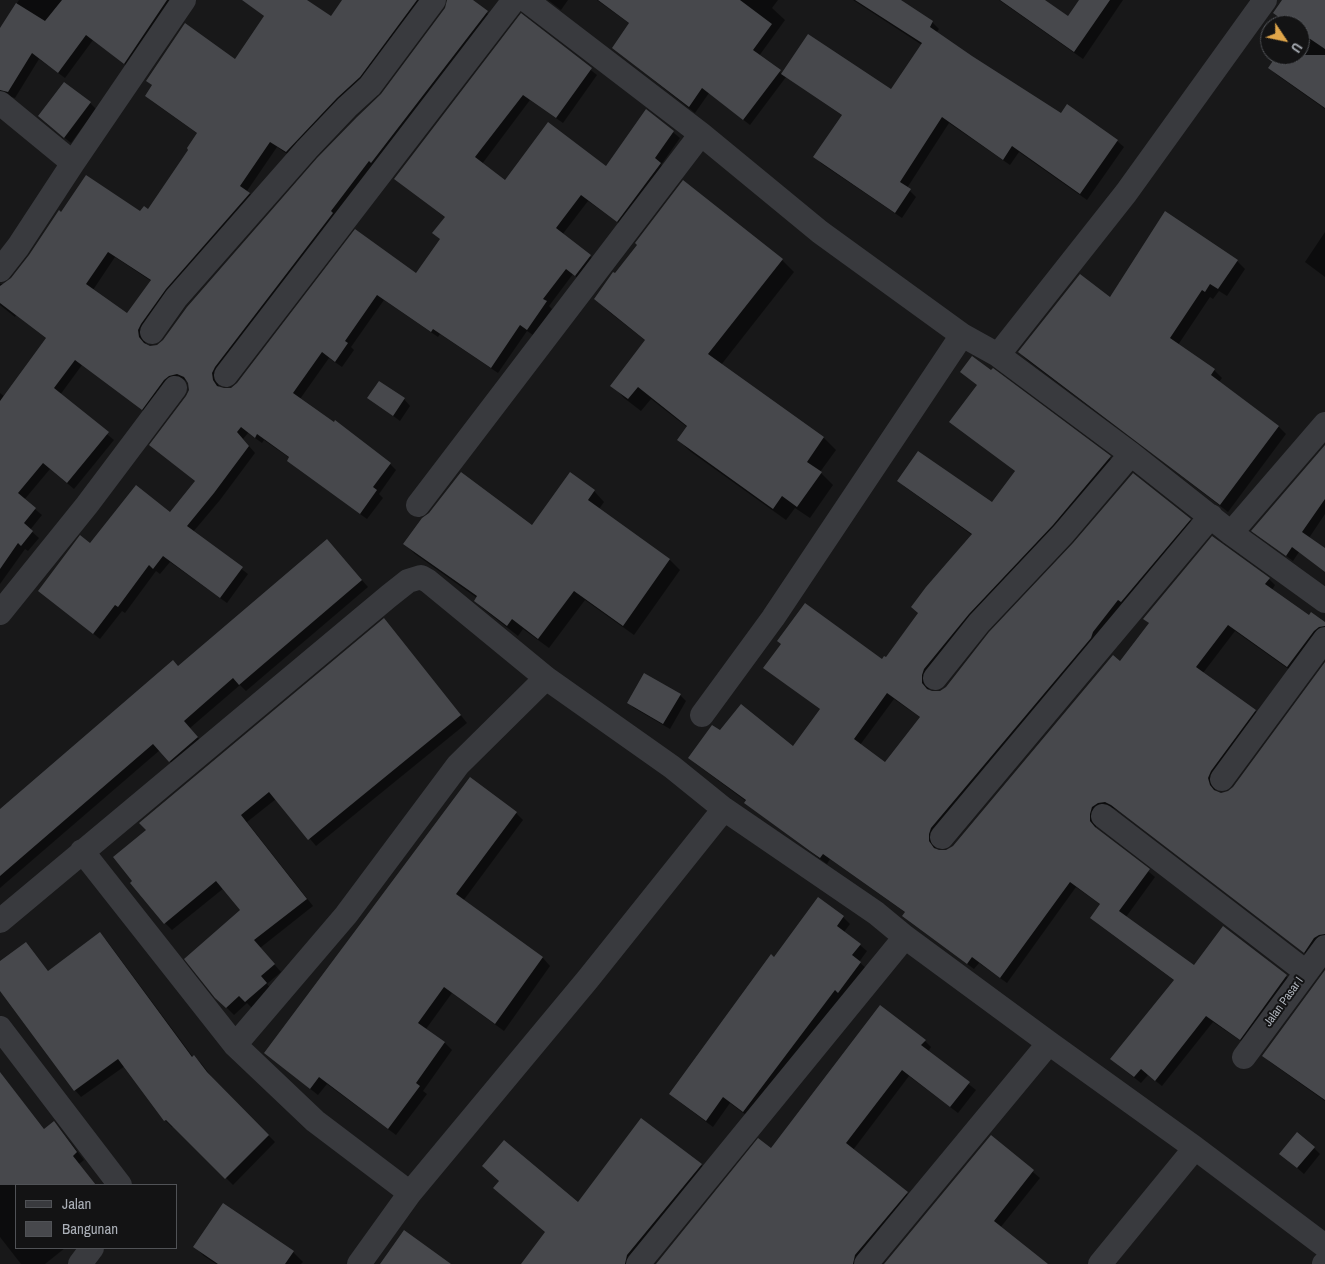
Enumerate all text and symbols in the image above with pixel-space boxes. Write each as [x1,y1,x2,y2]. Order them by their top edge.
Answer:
north arrow [1260,15,1310,65]
text: U [1287,39,1306,56]
street label: Jalan Pasar I [1261,975,1307,1029]
legend [15,1184,178,1249]
text: Jalan [62,1193,91,1214]
text: Bangunan [62,1218,118,1239]

